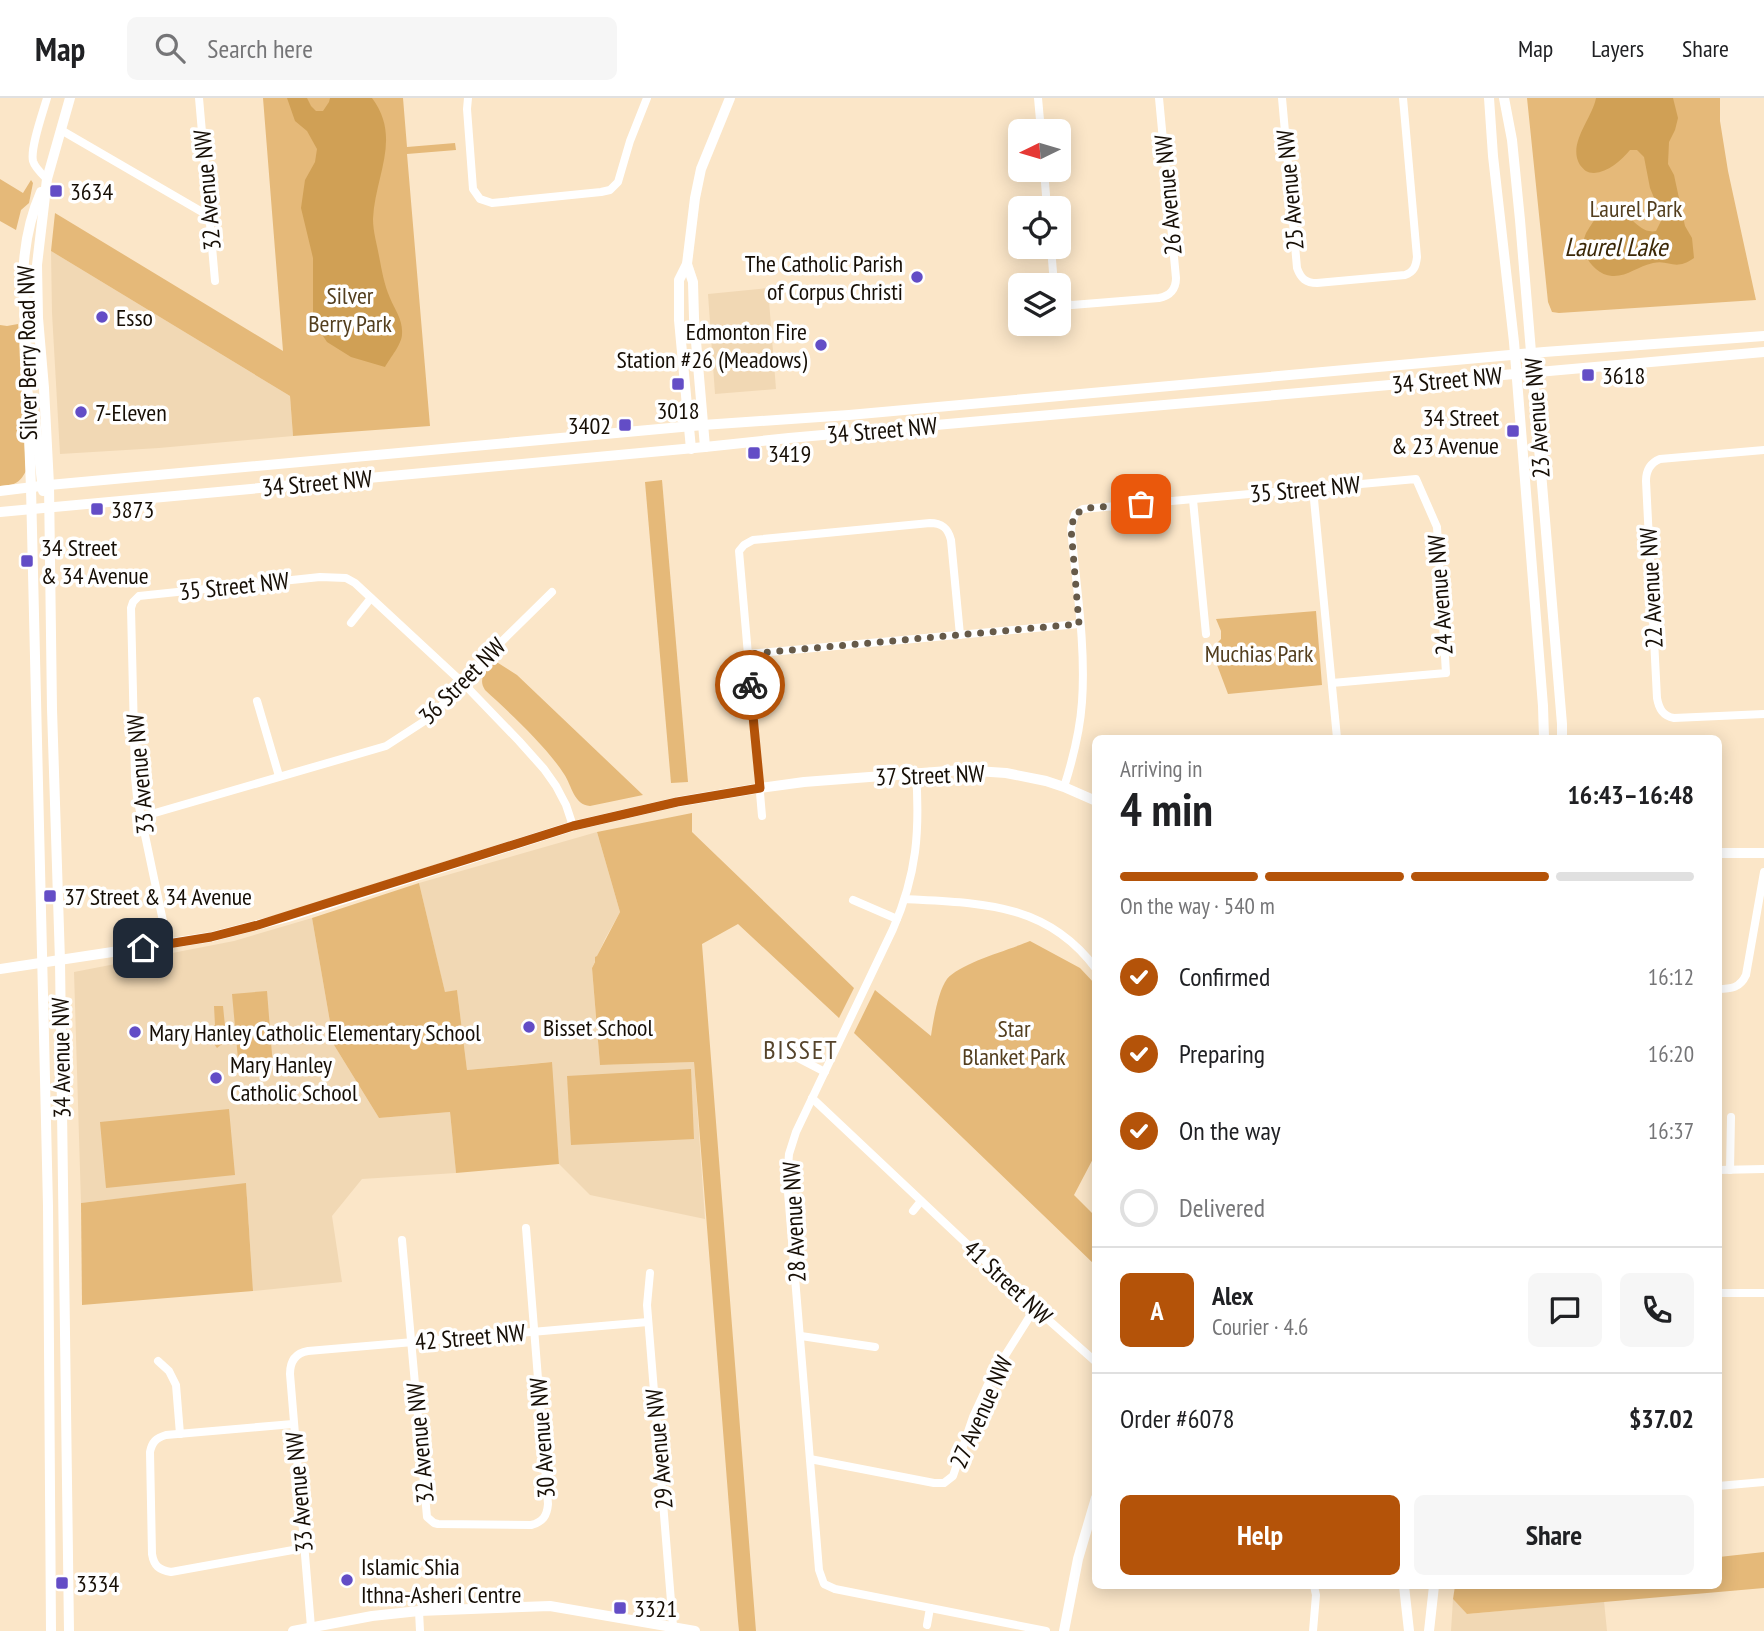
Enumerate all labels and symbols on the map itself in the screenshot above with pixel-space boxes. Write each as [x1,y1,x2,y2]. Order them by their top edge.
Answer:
north arrow [1008,119,1071,182]
street label: 32 Avenue NW [186,128,228,252]
street label: 25 Avenue NW [1269,128,1311,252]
street label: 26 Avenue NW [1147,133,1189,257]
place label: 3634 [70,176,113,207]
marker: 3634 [48,183,64,199]
park label: Laurel Park [1590,193,1683,224]
water label: Laurel Lake [1565,230,1670,263]
place label: The Catholic Parish of Corpus Christi [745,248,903,307]
street label: Silver Berry Road NW [10,265,44,441]
marker: The Catholic Parish of Corpus Christi [909,269,925,285]
park label: Silver Berry Park [308,280,392,339]
place label: Esso [116,302,153,333]
marker: Esso [94,309,110,325]
place label: Edmonton Fire Station #26 (Meadows) [616,316,807,375]
marker: Edmonton Fire Station #26 (Meadows) [813,337,829,353]
street label: 23 Avenue NW [1517,357,1557,479]
street label: 34 Street NW [1391,360,1503,400]
place label: 3618 [1602,360,1645,391]
marker: 3618 [1580,367,1596,383]
marker: 3018 [670,376,686,392]
place label: 3018 [656,395,700,426]
place label: 7-Eleven [95,397,167,428]
place label: 34 Street & 23 Avenue [1391,402,1499,461]
marker: 7-Eleven [73,404,89,420]
place label: 3402 [568,410,611,441]
street label: 34 Street NW [826,410,938,450]
marker: 3402 [617,417,633,433]
marker: 34 Street & 23 Avenue [1505,423,1521,439]
place label: 3419 [768,438,811,469]
marker: 3419 [746,445,762,461]
street label: 34 Street NW [261,463,373,503]
street label: 35 Street NW [1249,469,1361,509]
pin [1111,474,1171,534]
place label: 3873 [111,494,154,525]
marker: 3873 [89,501,105,517]
street label: 22 Avenue NW [1632,527,1670,649]
place label: 34 Street & 34 Avenue [41,532,149,591]
street label: 24 Avenue NW [1420,534,1460,656]
marker: 34 Street & 34 Avenue [19,553,35,569]
street label: 35 Street NW [177,565,291,607]
street label: 36 Street NW [412,631,512,731]
park label: Muchias Park [1205,638,1314,669]
courier [715,650,785,720]
street label: 33 Avenue NW [119,712,161,836]
street label: 37 Street NW [875,758,985,792]
place label: 37 Street & 34 Avenue [64,881,252,912]
marker: 37 Street & 34 Avenue [42,888,58,904]
pin [113,918,173,978]
street label: 34 Avenue NW [44,997,78,1119]
place label: Bisset School [543,1012,653,1043]
park label: Star Blanket Park [962,1013,1066,1072]
place label: Mary Hanley Catholic Elementary School [149,1017,481,1048]
marker: Bisset School [521,1019,537,1035]
marker: Mary Hanley Catholic Elementary School [127,1024,143,1040]
district label: BISSET [763,1033,839,1066]
place label: Mary Hanley Catholic School [230,1049,358,1108]
marker: Mary Hanley Catholic School [208,1070,224,1086]
street label: 28 Avenue NW [775,1161,813,1283]
street label: 41 Street NW [957,1233,1059,1331]
street label: 42 Street NW [414,1317,526,1357]
street label: 27 Avenue NW [942,1351,1020,1473]
street label: 30 Avenue NW [522,1377,562,1499]
street label: 32 Avenue NW [399,1381,441,1505]
street label: 29 Avenue NW [638,1387,680,1511]
street label: 33 Avenue NW [278,1430,320,1554]
place label: Islamic Shia Ithna-Asheri Centre [361,1551,521,1610]
place label: 3334 [76,1568,119,1599]
marker: Islamic Shia Ithna-Asheri Centre [339,1572,355,1588]
marker: 3334 [54,1575,70,1591]
place label: 3321 [634,1593,677,1624]
marker: 3321 [612,1600,628,1616]

